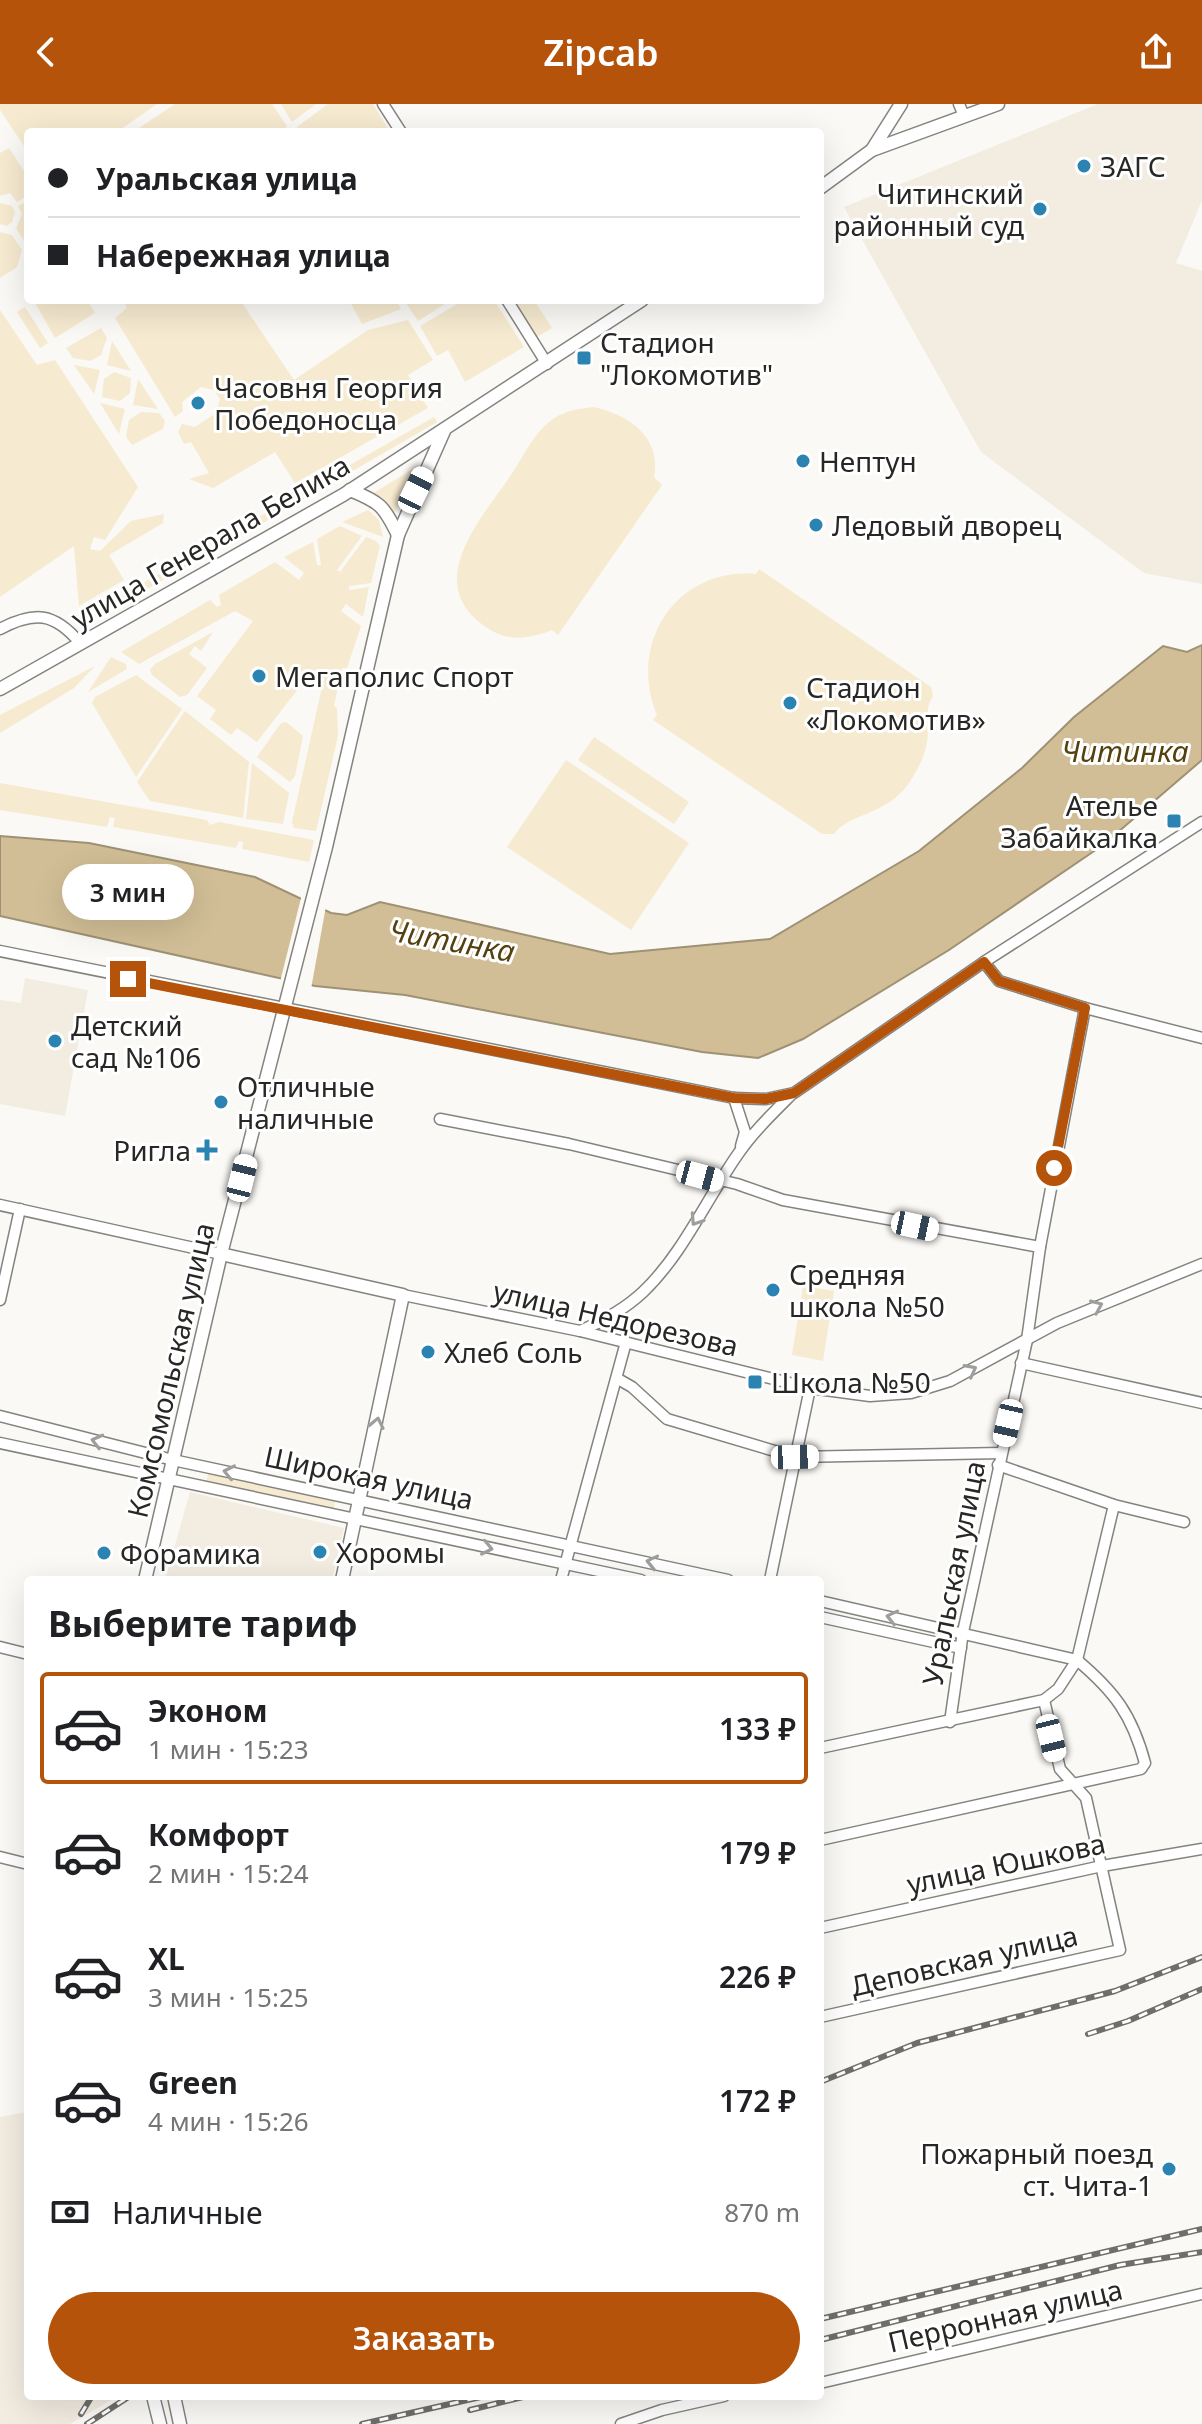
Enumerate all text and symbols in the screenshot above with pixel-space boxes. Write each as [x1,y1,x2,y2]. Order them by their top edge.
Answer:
text: Zipcab [543,28,659,77]
icon: back [24,30,68,74]
icon: share [1134,30,1178,74]
place label: ЗАГС [1100,147,1166,185]
marker: ЗАГС [1075,157,1093,175]
text: Уральская улица [96,158,358,199]
place label: Читинский районный суд [833,174,1024,244]
marker: Читинский районный суд [1031,200,1049,218]
text: Набережная улица [96,235,391,276]
place label: Стадион "Локомотив" [600,323,773,393]
marker: Стадион "Локомотив" [575,349,593,367]
place label: Часовня Георгия Победоносца [214,368,443,438]
marker: Часовня Георгия Победоносца [189,394,207,412]
place label: Нептун [819,442,917,480]
street label: улица Генерала Белика [64,446,356,636]
marker: Нептун [794,452,812,470]
car [395,463,437,517]
place label: Ледовый дворец [832,506,1061,544]
marker: Ледовый дворец [807,516,825,534]
place label: Мегаполис Спорт [275,657,513,695]
marker: Мегаполис Спорт [250,667,268,685]
place label: Стадион «Локомотив» [806,668,986,738]
marker: Стадион «Локомотив» [781,694,799,712]
water label: Читинка [1061,730,1189,771]
place label: Ателье Забайкалка [1000,786,1158,856]
marker: Ателье Забайкалка [1165,812,1183,830]
callout: 3 мин [62,863,194,919]
text: 3 мин [90,874,166,910]
water label: Читинка [386,909,518,971]
route end [110,961,146,997]
place label: Детский сад №106 [71,1006,201,1076]
marker: Детский сад №106 [46,1032,64,1050]
place label: Отличные наличные [237,1067,375,1137]
marker: Отличные наличные [212,1093,230,1111]
place label: Ригла [113,1131,191,1169]
marker: Ригла [198,1141,216,1159]
route start [1036,1150,1072,1186]
car [225,1152,259,1204]
car [674,1158,726,1194]
car [889,1209,941,1243]
one-way arrow [690,1212,705,1226]
street label: Комсомольская улица [118,1219,222,1521]
place label: Средняя школа №50 [789,1255,945,1325]
street label: улица Недорезова [490,1271,742,1365]
marker: Средняя школа №50 [764,1281,782,1299]
one-way arrow [1089,1300,1103,1316]
place label: Хлеб Соль [444,1333,583,1371]
marker: Хлеб Соль [419,1343,437,1361]
place label: Школа №50 [771,1363,931,1401]
one-way arrow [963,1364,978,1379]
marker: Школа №50 [746,1373,764,1391]
car [991,1397,1025,1449]
one-way arrow [367,1416,384,1430]
one-way arrow [91,1433,105,1450]
street label: Широкая улица [261,1436,477,1518]
car [771,1445,819,1469]
street label: Уральская улица [913,1458,993,1688]
one-way arrow [223,1464,237,1481]
place label: Хоромы [336,1533,445,1571]
place label: Форамика [120,1534,261,1572]
one-way arrow [480,1539,494,1556]
marker: Хоромы [311,1543,329,1561]
marker: Форамика [95,1544,113,1562]
one-way arrow [646,1555,660,1572]
text: Выберите тариф [48,1599,357,1648]
one-way arrow [885,1609,899,1626]
text: Эконом [148,1690,268,1731]
icon: car [52,1692,124,1764]
text: 133 ₽ [719,1708,796,1749]
car [1034,1712,1068,1764]
text: 1 мин · 15:23 [148,1731,309,1767]
text: Комфорт [148,1814,289,1855]
icon: car [52,1816,124,1888]
street label: улица Юшкова [903,1823,1109,1903]
text: 179 ₽ [719,1832,796,1873]
text: 2 мин · 15:24 [148,1855,309,1891]
street label: Деповская улица [847,1915,1081,2005]
text: XL [148,1938,185,1979]
icon: car [52,1940,124,2012]
text: 226 ₽ [719,1956,796,1997]
text: 3 мин · 15:25 [148,1979,309,2015]
text: Green [148,2062,238,2103]
icon: car [52,2064,124,2136]
text: 172 ₽ [719,2080,796,2121]
text: 4 мин · 15:26 [148,2103,309,2139]
place label: Пожарный поезд ст. Чита-1 [920,2134,1153,2204]
marker: Пожарный поезд ст. Чита-1 [1160,2160,1178,2178]
icon: cash [48,2190,92,2234]
text: Наличные [112,2192,263,2233]
text: 870 m [724,2194,800,2230]
street label: Перронная улица [884,2270,1126,2360]
button: Заказать [48,2292,800,2384]

